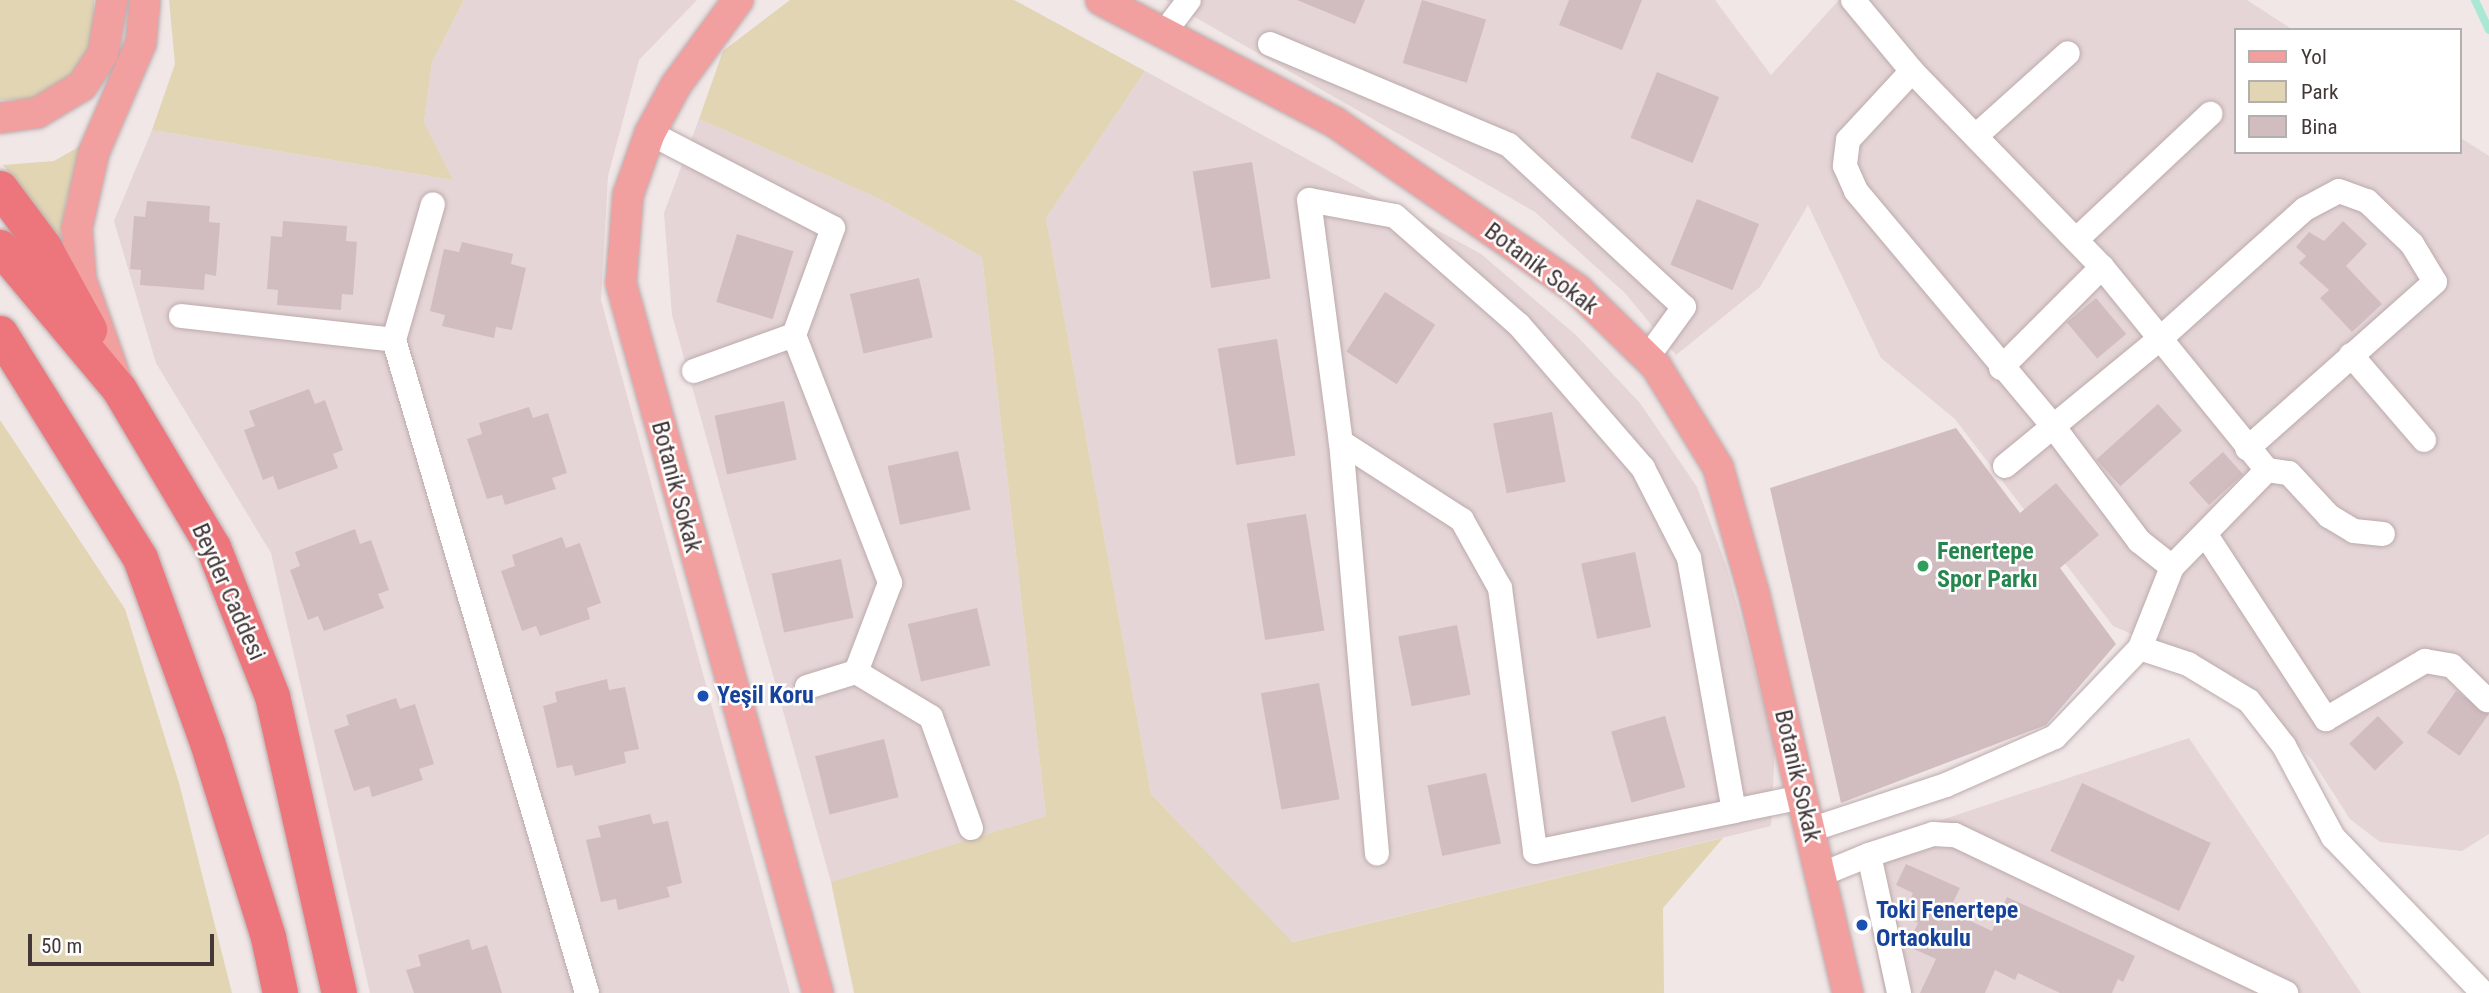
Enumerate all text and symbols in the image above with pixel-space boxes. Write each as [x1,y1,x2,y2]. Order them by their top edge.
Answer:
legend [2234,28,2461,154]
text: Yol [2301,45,2327,69]
text: Park [2301,80,2338,104]
text: Bina [2301,115,2338,139]
street label: Botanik Sokak [1478,217,1604,321]
street label: Botanik Sokak [645,418,707,556]
street label: Beyder Caddesi [185,519,271,665]
place label: Fenertepe Spor Parkı [1937,538,2038,594]
marker: Fenertepe Spor Parkı [1915,558,1931,574]
place label: Yeşil Koru [717,682,814,710]
marker: Yeşil Koru [695,688,711,704]
street label: Botanik Sokak [1768,707,1826,845]
place label: Toki Fenertepe Ortaokulu [1876,897,2018,953]
marker: Toki Fenertepe Ortaokulu [1854,917,1870,933]
scale bar [32,920,217,964]
text: 50 m [41,934,82,958]

